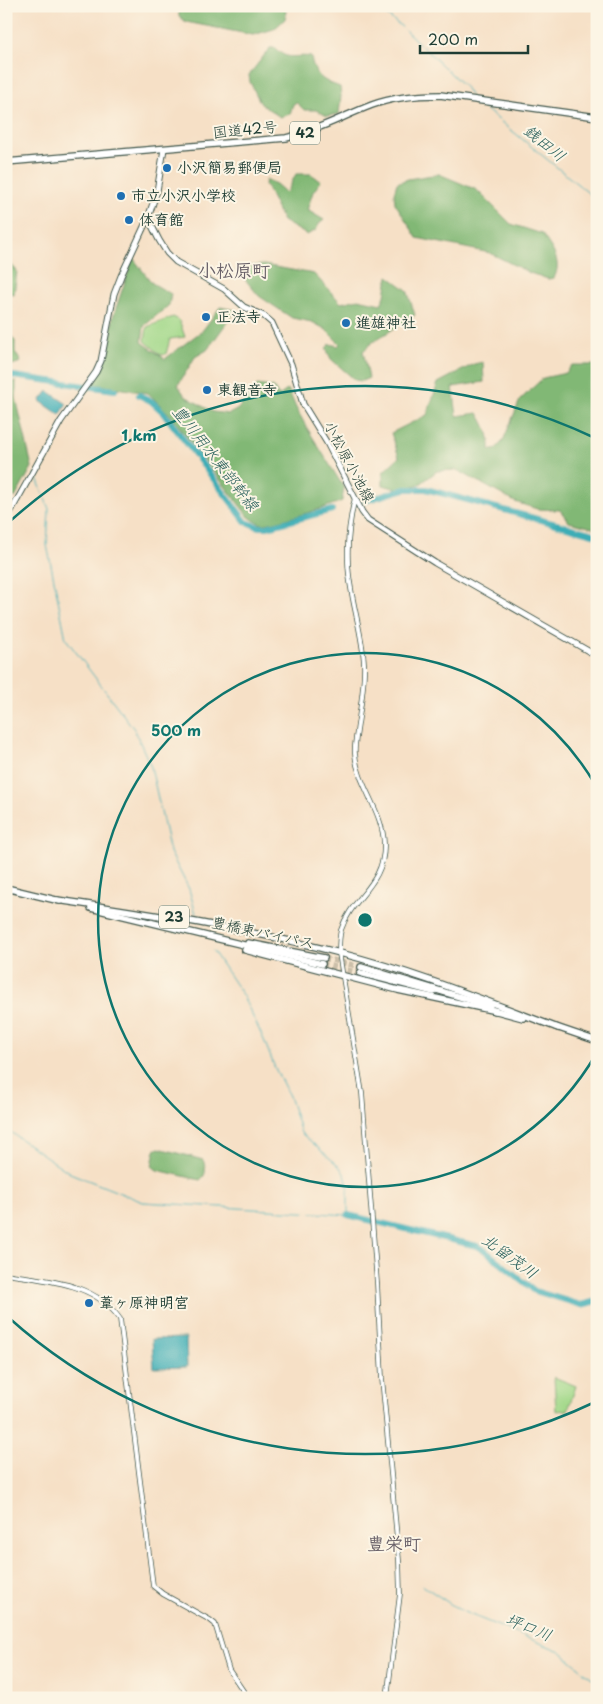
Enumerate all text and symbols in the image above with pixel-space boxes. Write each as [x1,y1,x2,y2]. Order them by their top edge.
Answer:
scale bar [420,22,528,54]
text: 200 m [428,27,478,50]
street label: 国道42号 [211,114,278,143]
water label: 銭田川 [519,118,572,167]
road number: 42 [290,122,320,144]
place label: 小沢簡易郵便局 [177,155,282,178]
marker: 小沢簡易郵便局 [161,162,173,174]
place label: 市立小沢小学校 [131,183,236,206]
marker: 市立小沢小学校 [115,190,127,202]
place label: 体育館 [139,207,184,230]
marker: 体育館 [123,214,135,226]
district label: 小松原町 [198,256,270,283]
place label: 正法寺 [216,304,261,327]
place label: 進雄神社 [356,310,416,333]
marker: 正法寺 [200,311,212,323]
marker: 進雄神社 [340,317,352,329]
place label: 東観音寺 [217,377,277,400]
marker: 東観音寺 [201,384,213,396]
water label: 豊川用水東部幹線 [168,400,266,516]
street label: 小松原小池線 [319,416,382,506]
text: 1 km [121,423,157,446]
text: 500 m [151,718,201,741]
road number: 23 [159,906,189,929]
street label: 豊橋東バイパス [210,909,317,954]
centre of rings [356,911,374,929]
water label: 北留茂川 [478,1227,544,1284]
place label: 葦ヶ原神明宮 [99,1290,189,1313]
marker: 葦ヶ原神明宮 [83,1297,95,1309]
district label: 豊栄町 [367,1529,421,1556]
water label: 坪口川 [503,1606,556,1646]

